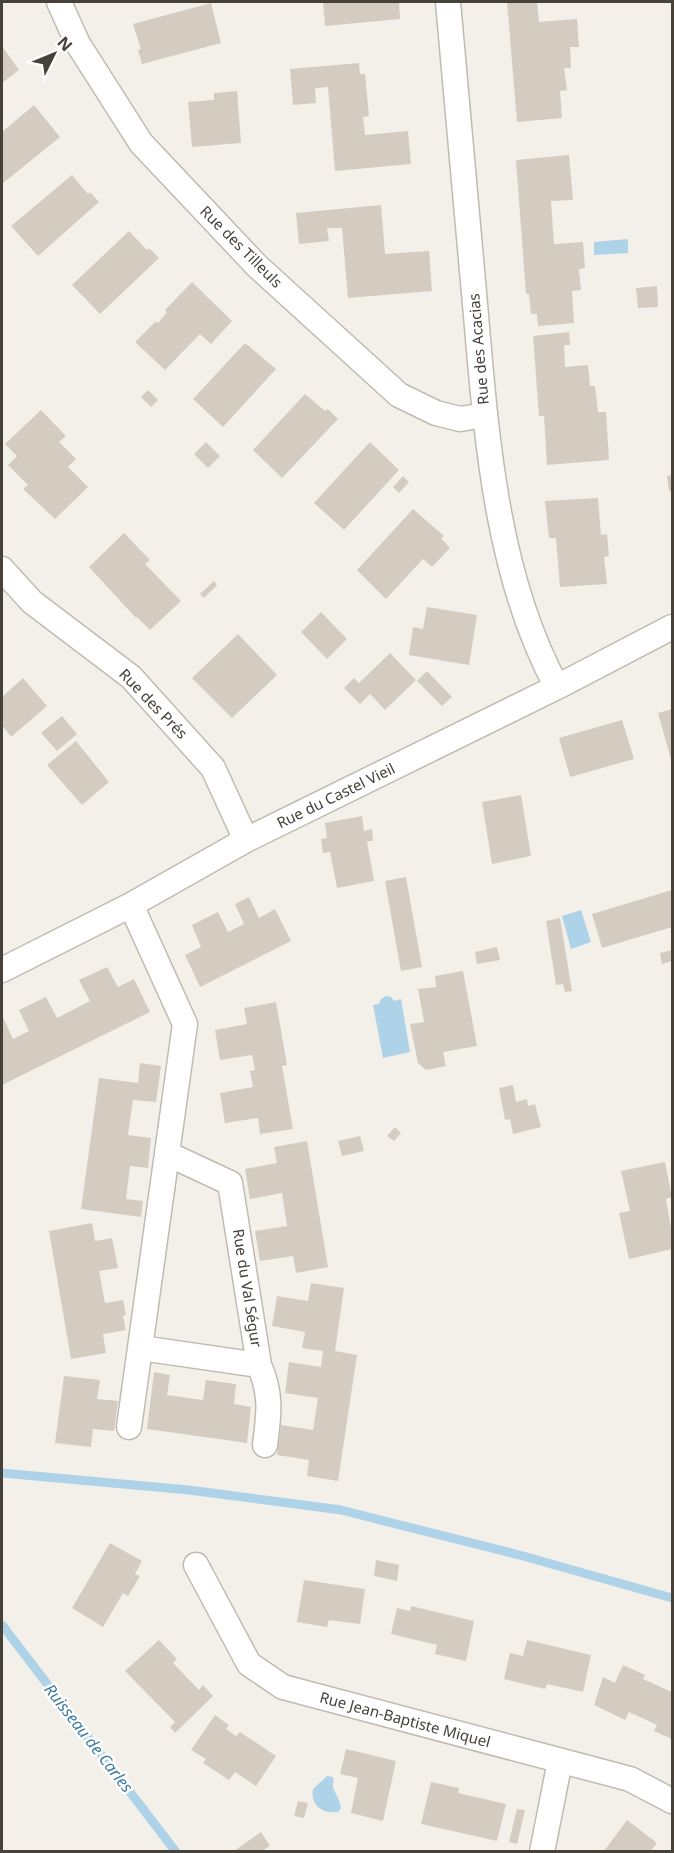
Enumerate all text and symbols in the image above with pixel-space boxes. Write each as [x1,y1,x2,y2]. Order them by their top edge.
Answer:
north arrow [24,24,84,84]
text: N [52,32,77,56]
street label: Rue des Tilleuls [196,201,287,292]
street label: Rue des Acacias [463,293,493,406]
street label: Rue des Prés [115,664,192,743]
street label: Rue du Castel Vieil [273,758,398,832]
street label: Rue du Val Ségur [229,1227,267,1348]
water label: Ruisseau de Carles [40,1679,138,1797]
street label: Rue Jean-Baptiste Miquel [318,1687,493,1751]

